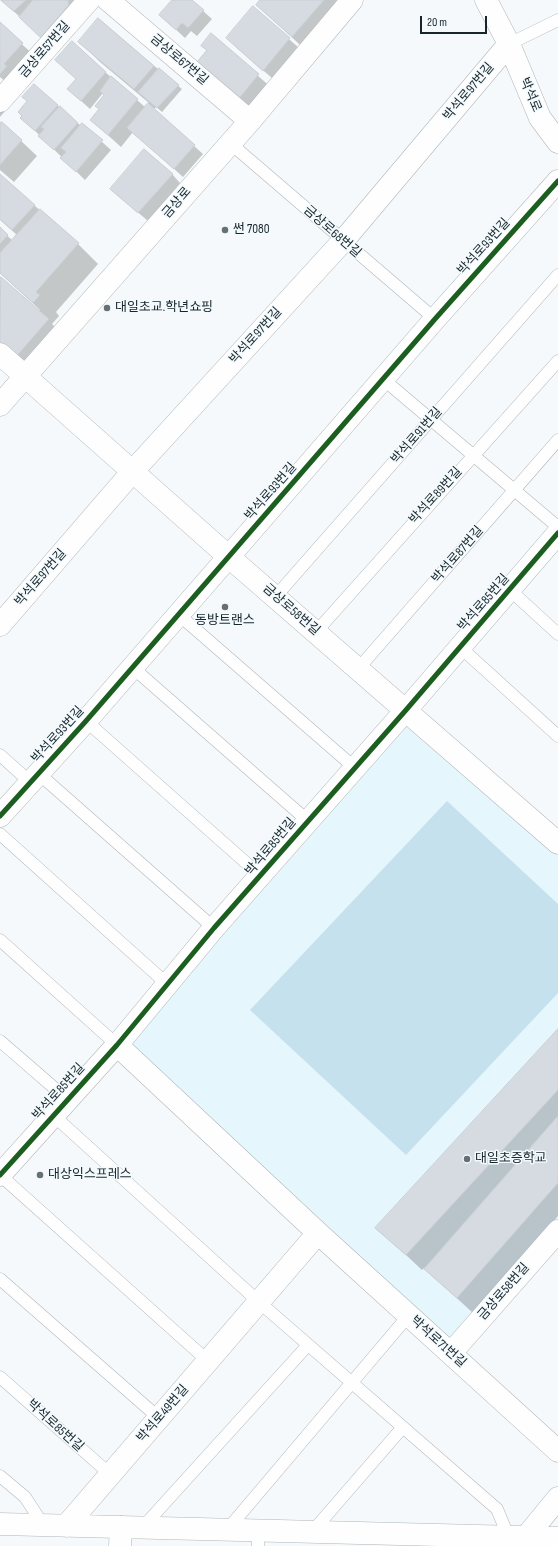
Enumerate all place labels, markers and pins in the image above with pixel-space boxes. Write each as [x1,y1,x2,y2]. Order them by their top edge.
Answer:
place label: 썬 7080 [233,222,269,238]
marker: 썬 7080 [220,225,230,235]
place label: 대일초교.학년쇼핑 [115,300,213,316]
marker: 대일초교.학년쇼핑 [102,303,112,313]
marker: 동방트랜스 [220,602,230,612]
place label: 동방트랜스 [195,613,255,629]
place label: 대일초증학교 [475,1151,547,1167]
marker: 대일초증학교 [462,1154,472,1164]
place label: 대상익스프레스 [48,1167,132,1183]
marker: 대상익스프레스 [35,1170,45,1180]

